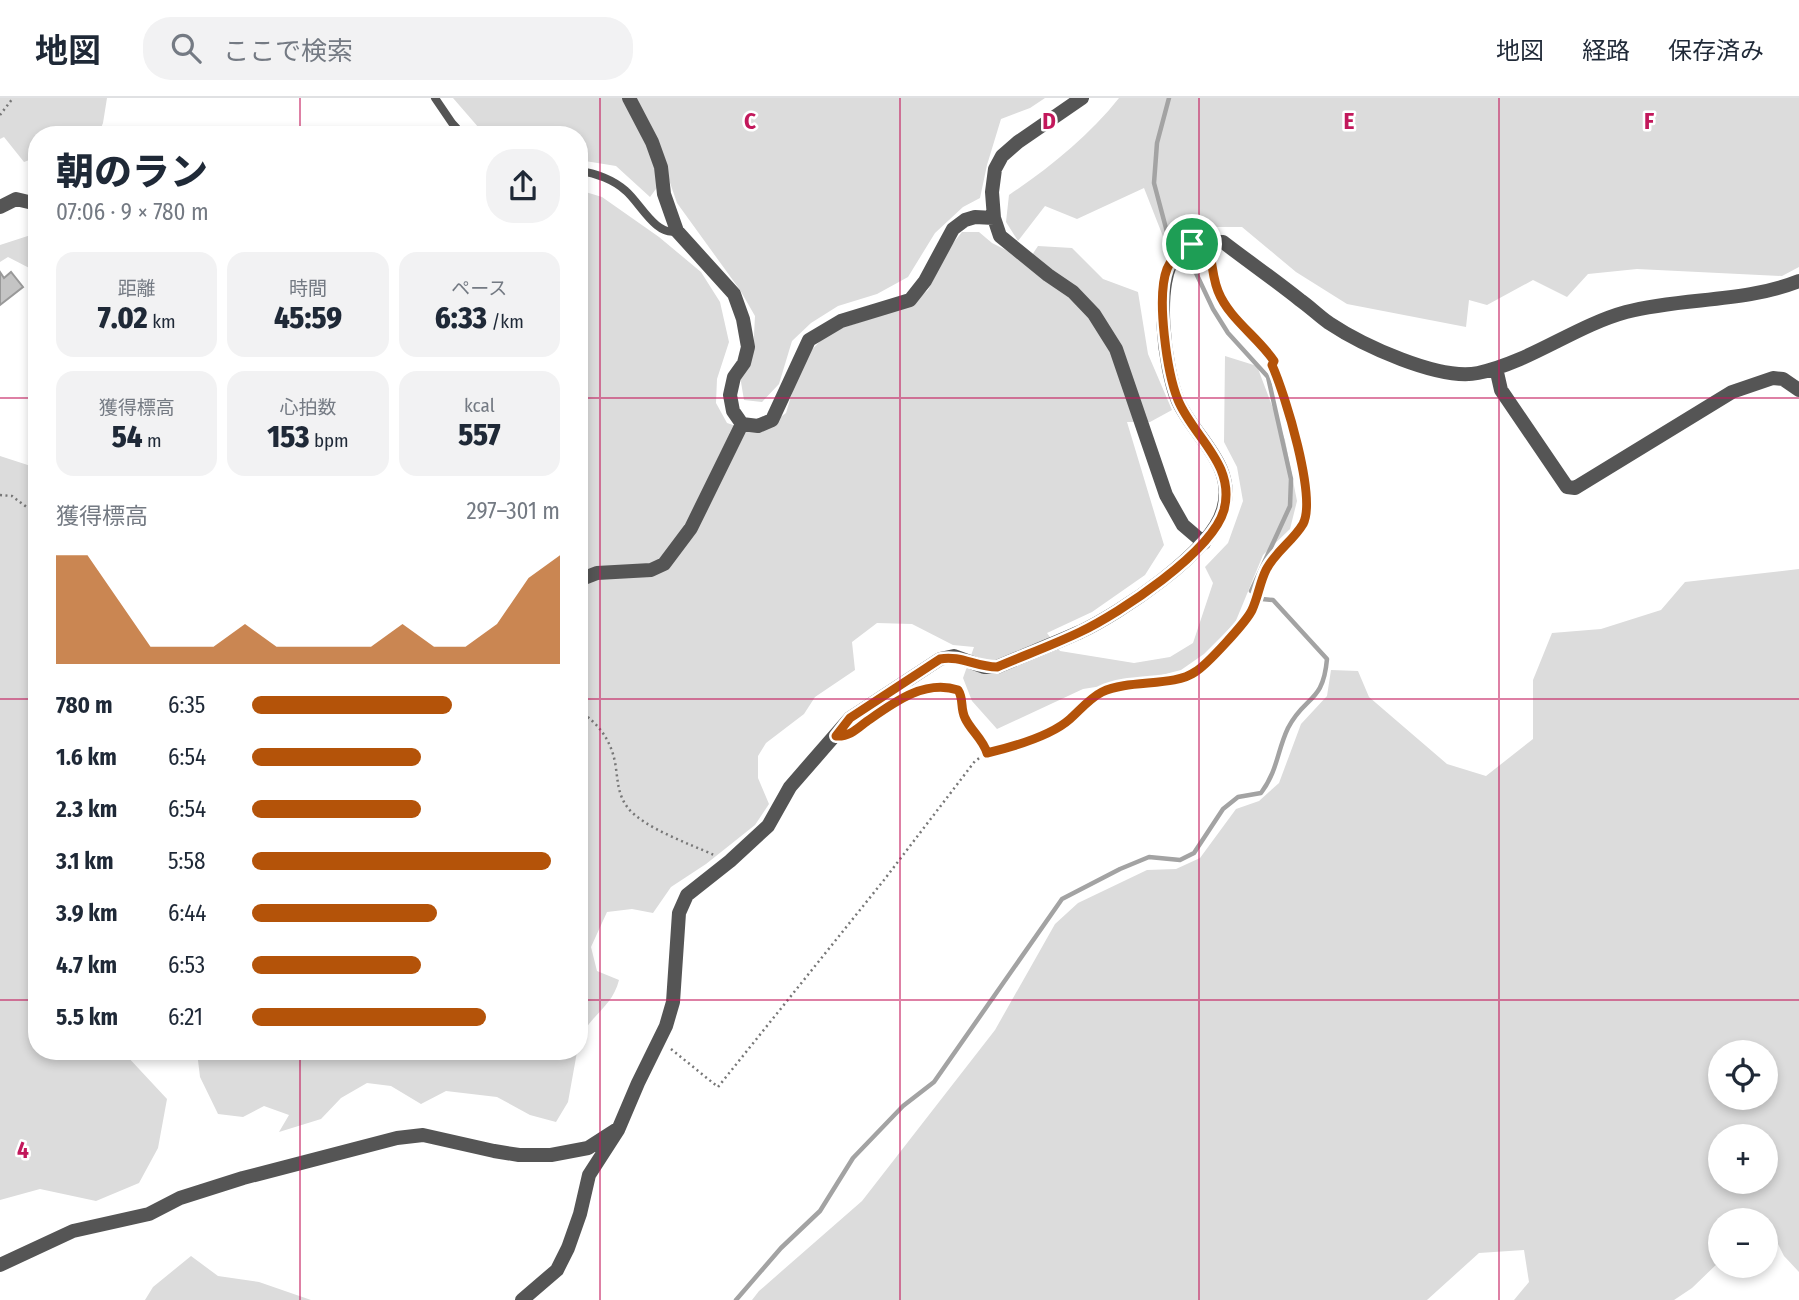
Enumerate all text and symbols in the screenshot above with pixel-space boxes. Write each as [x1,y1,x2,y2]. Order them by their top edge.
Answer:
search box [143,17,633,80]
icon: search [167,29,205,67]
text: 地図 [35,31,101,71]
text: ここで検索 [223,36,353,67]
text: 地図 [1496,37,1544,65]
text: 経路 [1582,37,1630,65]
text: 保存済み [1668,37,1764,65]
text: C [744,107,756,135]
text: D [1042,107,1056,135]
text: E [1344,107,1355,135]
text: F [1644,107,1654,135]
text: 朝のラン [56,149,208,195]
button: share [486,149,560,223]
text: 07:06 · 9 × 780 m [56,198,209,226]
pin [1162,214,1222,274]
icon: arrive [1173,225,1211,263]
text: 距離 [118,277,156,300]
text: 時間 [289,277,327,300]
text: ペース [451,277,507,300]
text: 7.02 [98,300,148,336]
text: 45:59 [274,300,342,336]
text: 6:33 [435,300,487,336]
text: km [148,310,176,333]
text: /km [487,310,524,333]
text: kcal [464,394,495,417]
text: 獲得標高 [99,396,175,419]
text: 心拍数 [279,396,337,419]
text: 557 [458,417,500,453]
text: 54 [112,419,143,455]
text: 153 [267,419,309,455]
text: m [143,429,162,452]
text: bpm [309,429,349,452]
text: 297–301 m [466,497,560,525]
text: 獲得標高 [56,502,148,530]
text: 780 m [56,691,113,719]
text: 6:35 [168,691,205,719]
text: 1.6 km [56,743,117,771]
text: 6:54 [168,743,206,771]
text: 2.3 km [56,795,117,823]
text: 6:54 [168,795,206,823]
text: 3.1 km [56,847,114,875]
text: 5:58 [168,847,206,875]
text: 3.9 km [56,899,118,927]
text: 6:44 [168,899,206,927]
text: 4.7 km [56,951,117,979]
text: 6:53 [168,951,205,979]
text: 5.5 km [56,1003,118,1031]
text: 6:21 [168,1003,203,1031]
map controls [1708,1040,1778,1278]
button: locate [1708,1040,1778,1110]
button: + [1708,1124,1778,1194]
text: 4 [17,1136,29,1164]
button: − [1708,1208,1778,1278]

